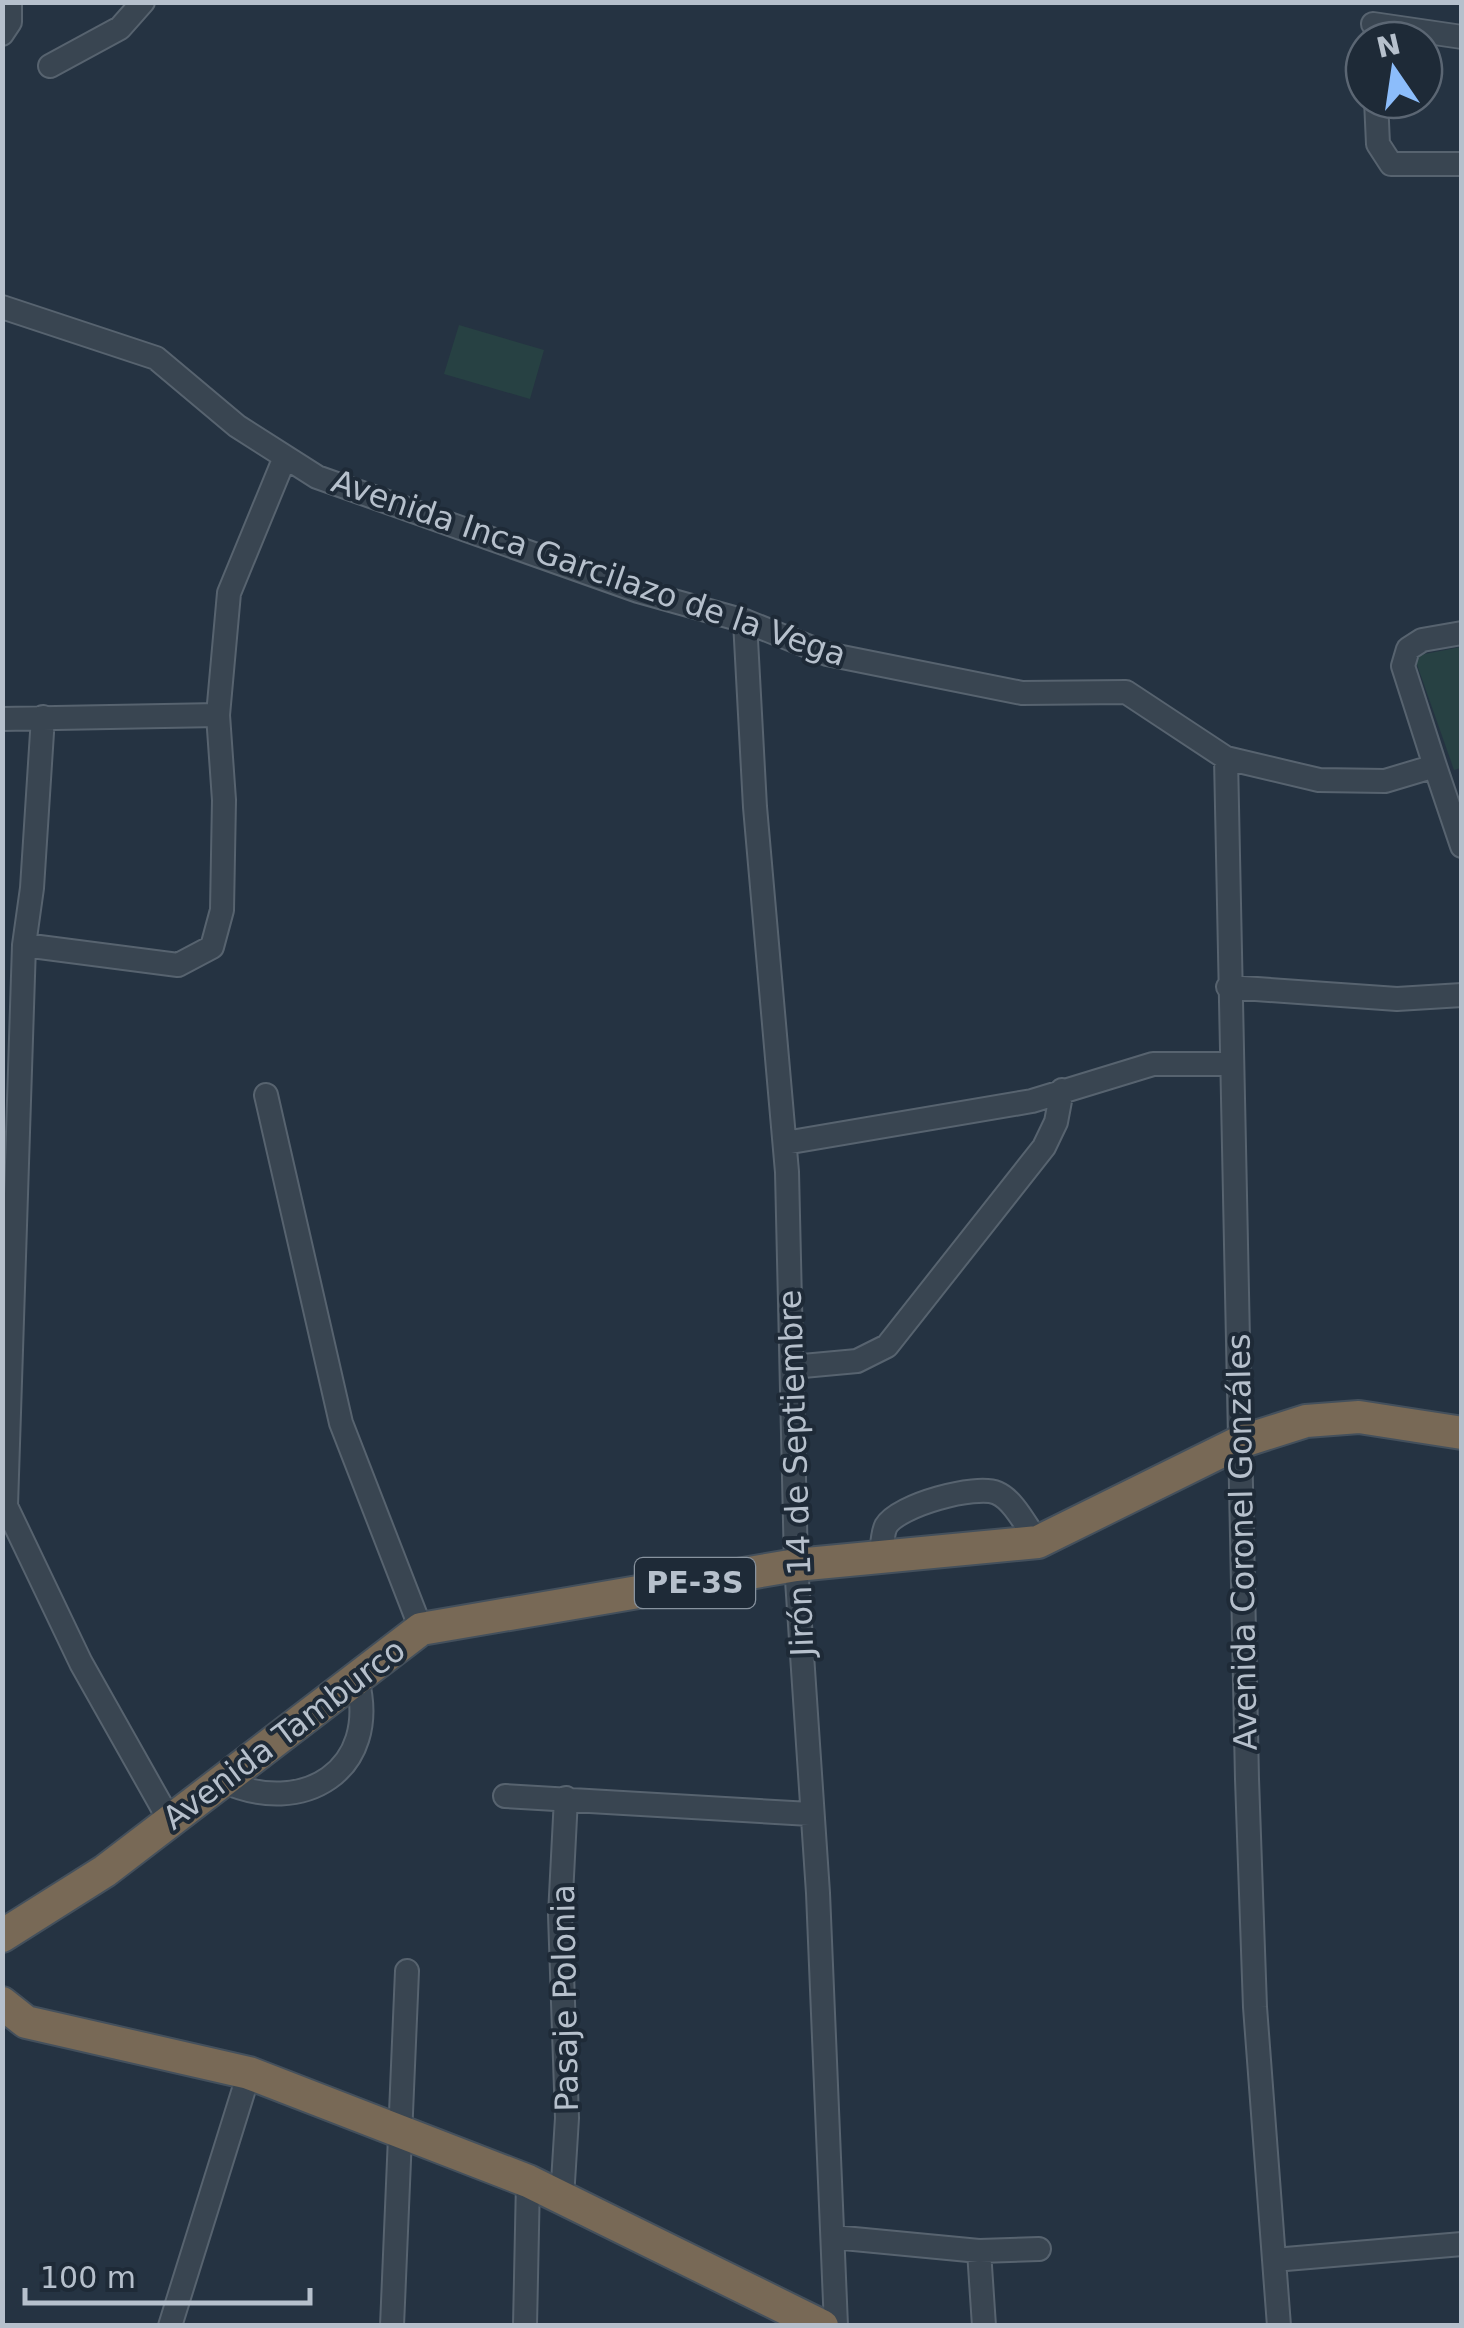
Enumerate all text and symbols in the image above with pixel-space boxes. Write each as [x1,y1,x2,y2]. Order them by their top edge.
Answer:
north arrow [1344,20,1444,120]
text: N [1373,27,1404,65]
street label: Avenida Inca Garcilazo de la Vega [327,462,851,674]
street label: Jirón 14 de Septiembre [771,1289,821,1659]
street label: Avenida Coronel Gonzáles [1219,1333,1265,1751]
road number: PE-3S [635,1558,755,1608]
street label: Avenida Tamburco [156,1631,412,1837]
street label: Pasaje Polonia [544,1884,586,2112]
scale bar [25,2243,310,2305]
text: 100 m [40,2260,136,2295]

